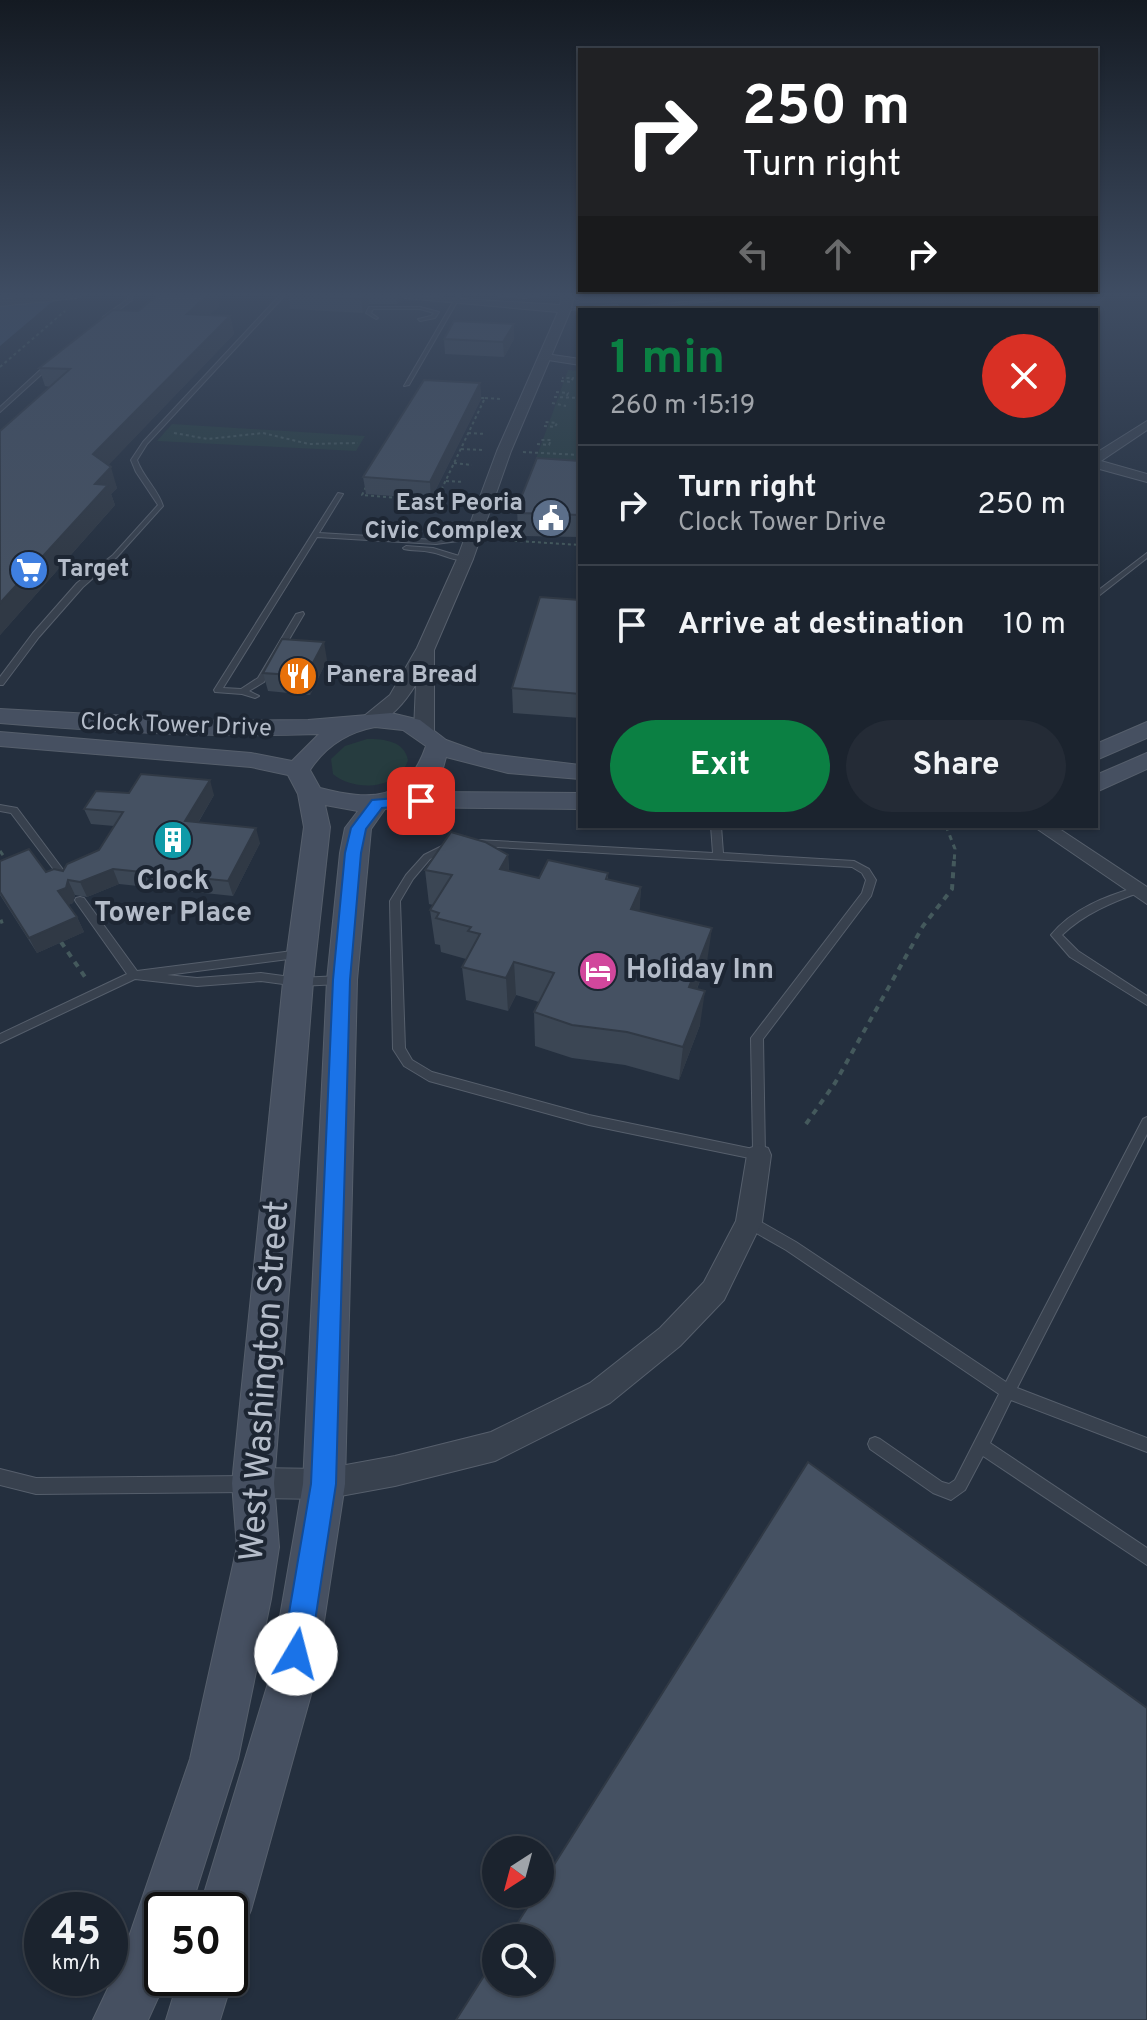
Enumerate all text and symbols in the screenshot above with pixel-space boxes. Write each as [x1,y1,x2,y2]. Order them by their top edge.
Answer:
text: 250 m [742,74,910,144]
icon: right [610,80,714,184]
text: Turn right [742,143,901,189]
icon: left [732,232,776,276]
icon: ahead [816,232,860,276]
icon: right [900,232,944,276]
text: 1 min [610,330,725,390]
button: close [982,334,1066,418]
text: 260 m · 15:19 [610,390,755,423]
text: Turn right [678,470,816,507]
icon: right [610,483,654,527]
text: 250 m [977,487,1066,524]
place label: East Peoria Civic Complex [364,489,523,547]
public building icon: East Peoria Civic Complex [530,497,572,539]
text: Clock Tower Drive [678,507,886,540]
supermarket icon: Target [8,549,50,591]
place label: Target [57,555,129,585]
icon: arrive [610,603,654,647]
text: Arrive at destination [678,607,964,644]
text: 10 m [1003,607,1066,644]
restaurant icon: Panera Bread [277,655,319,697]
place label: Panera Bread [326,661,478,691]
street label: Clock Tower Drive [80,708,272,744]
button: Exit [610,720,830,812]
button: Share [846,720,1066,812]
pin [387,767,455,835]
icon: arrive [399,779,443,823]
building icon: Clock Tower Place [152,819,194,861]
place label: Clock Tower Place [94,864,252,932]
hotel icon: Holiday Inn [577,950,619,992]
place label: Holiday Inn [626,953,774,989]
street label: West Washington Street [232,1199,300,1563]
position arrow [254,1612,338,1696]
north arrow [482,1836,554,1908]
map controls [482,1836,554,1996]
speed limit sign: 50 [144,1892,248,1996]
text: 45 [51,1909,101,1959]
button: search [482,1924,554,1996]
text: km/h [52,1951,100,1977]

